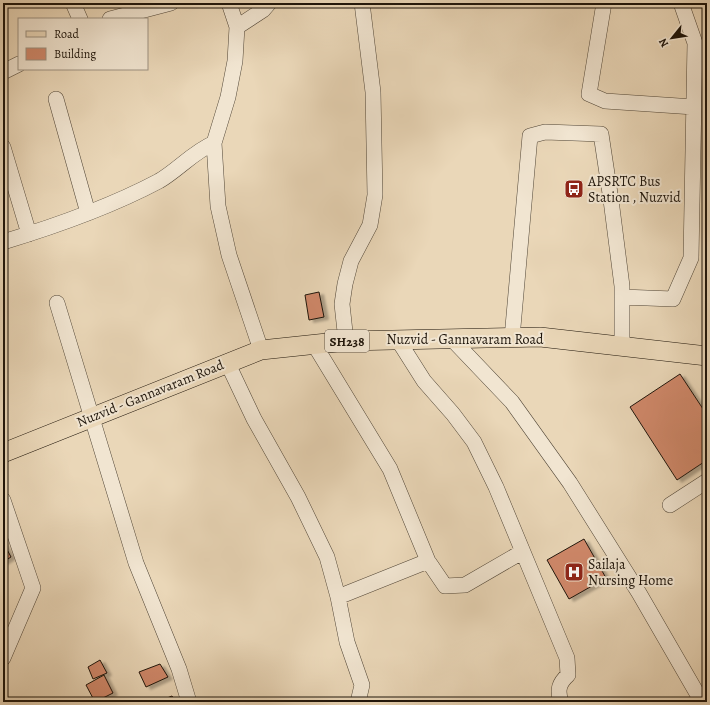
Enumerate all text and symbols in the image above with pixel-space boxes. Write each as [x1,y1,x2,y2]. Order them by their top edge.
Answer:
legend [18,18,148,70]
north arrow [652,18,692,58]
text: Road [54,26,80,42]
text: N [655,36,672,50]
text: Building [54,46,96,62]
place label: APSRTC Bus Station , Nuzvid [587,172,681,207]
bus stop icon: APSRTC Bus Station , Nuzvid [563,178,585,200]
road number: SH238 [325,330,369,352]
street label: Nuzvid - Gannavaram Road [386,330,544,349]
street label: Nuzvid - Gannavaram Road [74,355,227,432]
place label: Sailaja Nursing Home [588,555,673,590]
hospital icon: Sailaja Nursing Home [563,561,585,583]

